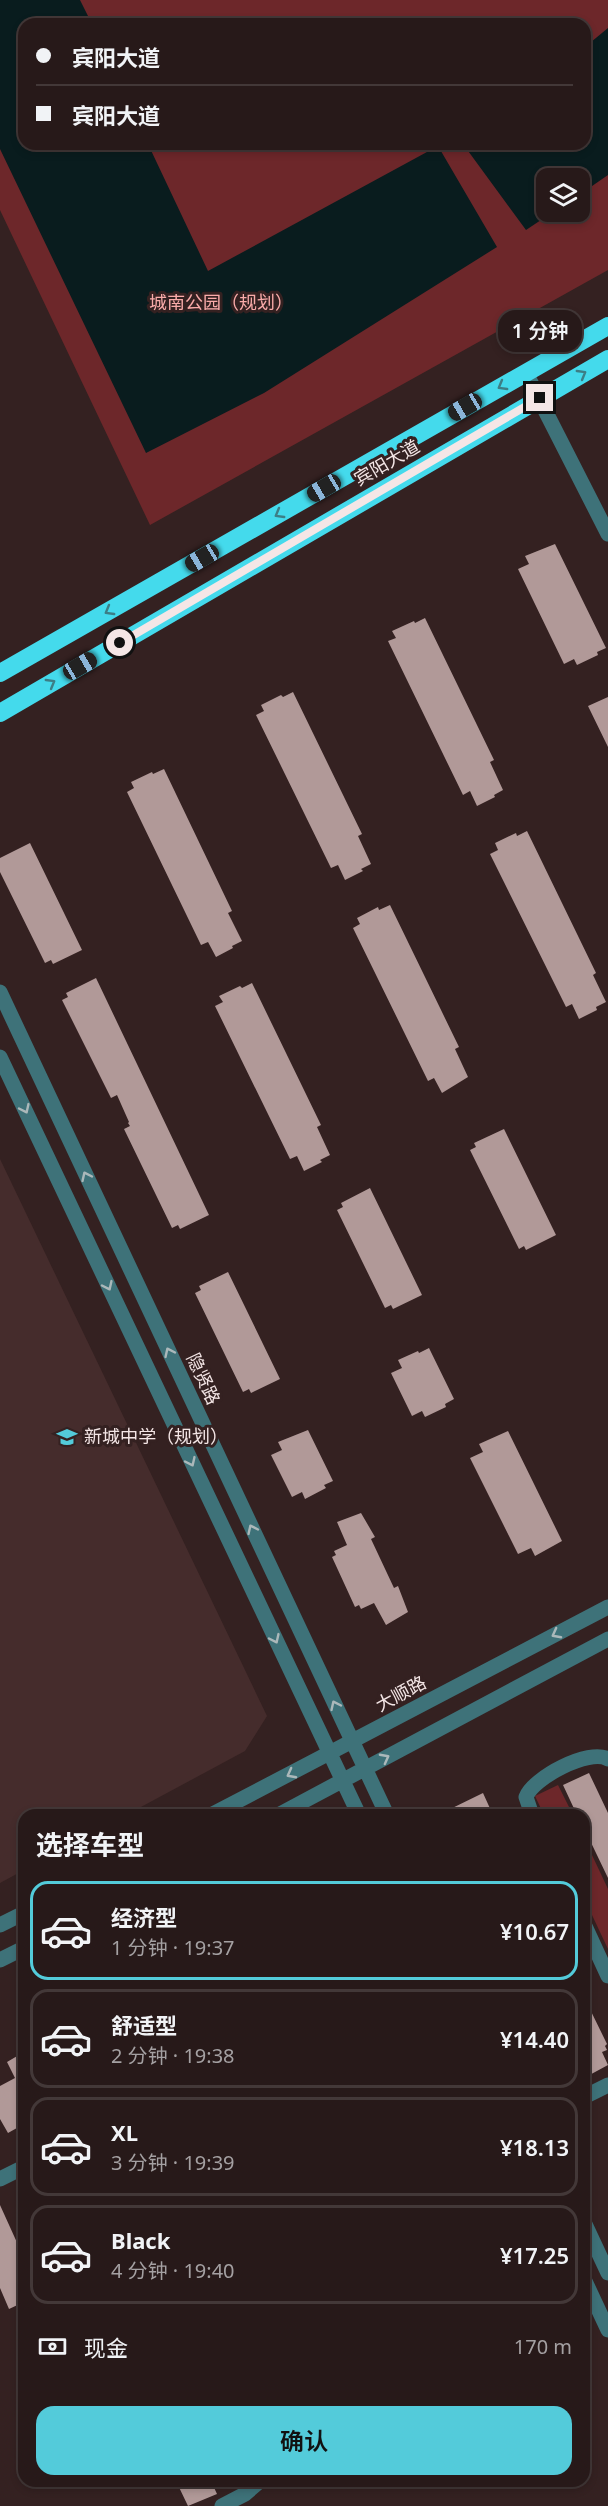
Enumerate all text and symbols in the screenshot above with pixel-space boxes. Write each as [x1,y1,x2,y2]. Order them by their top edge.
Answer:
text: 宾阳大道 [72,42,160,72]
text: 宾阳大道 [72,100,160,130]
map controls [536,168,590,222]
button: layers [536,168,590,222]
park label: 城南公园（规划） [149,290,293,314]
callout: 1 分钟 [498,311,582,353]
text: 1 分钟 [512,317,568,344]
one-way arrow [576,369,586,381]
one-way arrow [498,379,509,390]
route end [526,384,553,411]
car [445,390,485,424]
street label: 宾阳大道 [349,434,424,491]
car [304,471,344,505]
one-way arrow [274,507,285,518]
car [182,541,222,575]
one-way arrow [105,604,115,615]
route start [106,629,133,656]
car [60,649,100,683]
one-way arrow [44,679,55,690]
one-way arrow [17,1103,29,1114]
one-way arrow [82,1171,94,1182]
one-way arrow [101,1279,113,1290]
one-way arrow [165,1348,177,1359]
street label: 隐贤路 [182,1349,226,1408]
place label: 新城中学（规划） [84,1424,228,1448]
school or university icon: 新城中学（规划） [55,1425,79,1449]
one-way arrow [184,1456,196,1467]
one-way arrow [247,1524,259,1535]
one-way arrow [552,1627,563,1638]
one-way arrow [267,1632,279,1643]
street label: 大顺路 [371,1670,430,1716]
one-way arrow [330,1701,342,1712]
one-way arrow [379,1754,389,1765]
one-way arrow [286,1767,297,1778]
text: 选择车型 [36,1826,144,1863]
text: 经济型 [111,1902,177,1932]
icon: car [39,1904,93,1958]
text: ¥10.67 [500,1916,569,1946]
text: 1 分钟 · 19:37 [111,1934,235,1961]
text: 舒适型 [111,2010,177,2040]
icon: car [39,2012,93,2066]
text: ¥14.40 [500,2024,569,2054]
text: 2 分钟 · 19:38 [111,2042,235,2069]
text: XL [111,2117,138,2147]
icon: car [39,2120,93,2174]
text: ¥18.13 [500,2132,569,2162]
text: 3 分钟 · 19:39 [111,2149,235,2176]
text: Black [111,2225,170,2255]
icon: car [39,2228,93,2282]
text: ¥17.25 [500,2240,569,2270]
text: 4 分钟 · 19:40 [111,2257,235,2284]
icon: cash [36,2330,69,2363]
text: 现金 [84,2332,128,2362]
text: 170 m [514,2333,572,2360]
button: 确认 [36,2406,572,2475]

